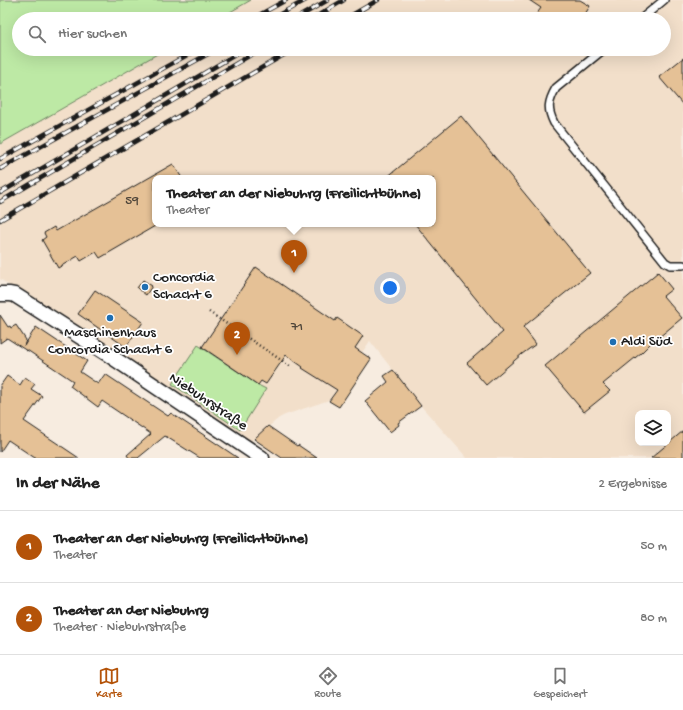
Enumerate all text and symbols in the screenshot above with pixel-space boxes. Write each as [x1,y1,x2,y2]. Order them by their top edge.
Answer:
search box [12,12,671,56]
icon: search [26,23,48,45]
text: Hier suchen [58,25,127,43]
popup [152,175,436,227]
text: Theater an der Niebuhrg (Freilichtbühne) [167,185,421,203]
house number: 59 [125,194,139,209]
text: Theater [167,203,209,218]
pin: 1 [281,240,307,273]
place label: Concordia Schacht 6 [153,269,215,304]
your location [380,278,400,298]
marker: Concordia Schacht 6 [140,282,150,292]
marker: Maschinenhaus Concordia Schacht 6 [105,313,115,323]
house number: 71 [290,320,303,335]
pin: 2 [224,322,250,355]
place label: Maschinenhaus Concordia Schacht 6 [48,324,172,359]
place label: Aldi Süd [621,333,673,351]
marker: Aldi Süd [608,337,618,347]
street label: Niebuhrstraße [165,369,251,435]
map controls [635,410,671,446]
button: layers [635,410,671,446]
text: In der Nähe [16,474,99,494]
text: 2 Ergebnisse [599,477,667,492]
text: Theater an der Niebuhrg (Freilichtbühne) [54,530,308,548]
text: 1 [26,539,32,554]
text: 50 m [640,539,667,554]
text: Theater [54,548,97,563]
text: Theater an der Niebuhrg [54,602,209,620]
text: 2 [26,611,32,626]
text: 80 m [640,611,667,626]
text: Theater · Niebuhrstraße [54,620,186,635]
tab: Karte [96,665,122,701]
tab: Route [314,665,341,701]
tab: Gespeichert [533,665,587,701]

